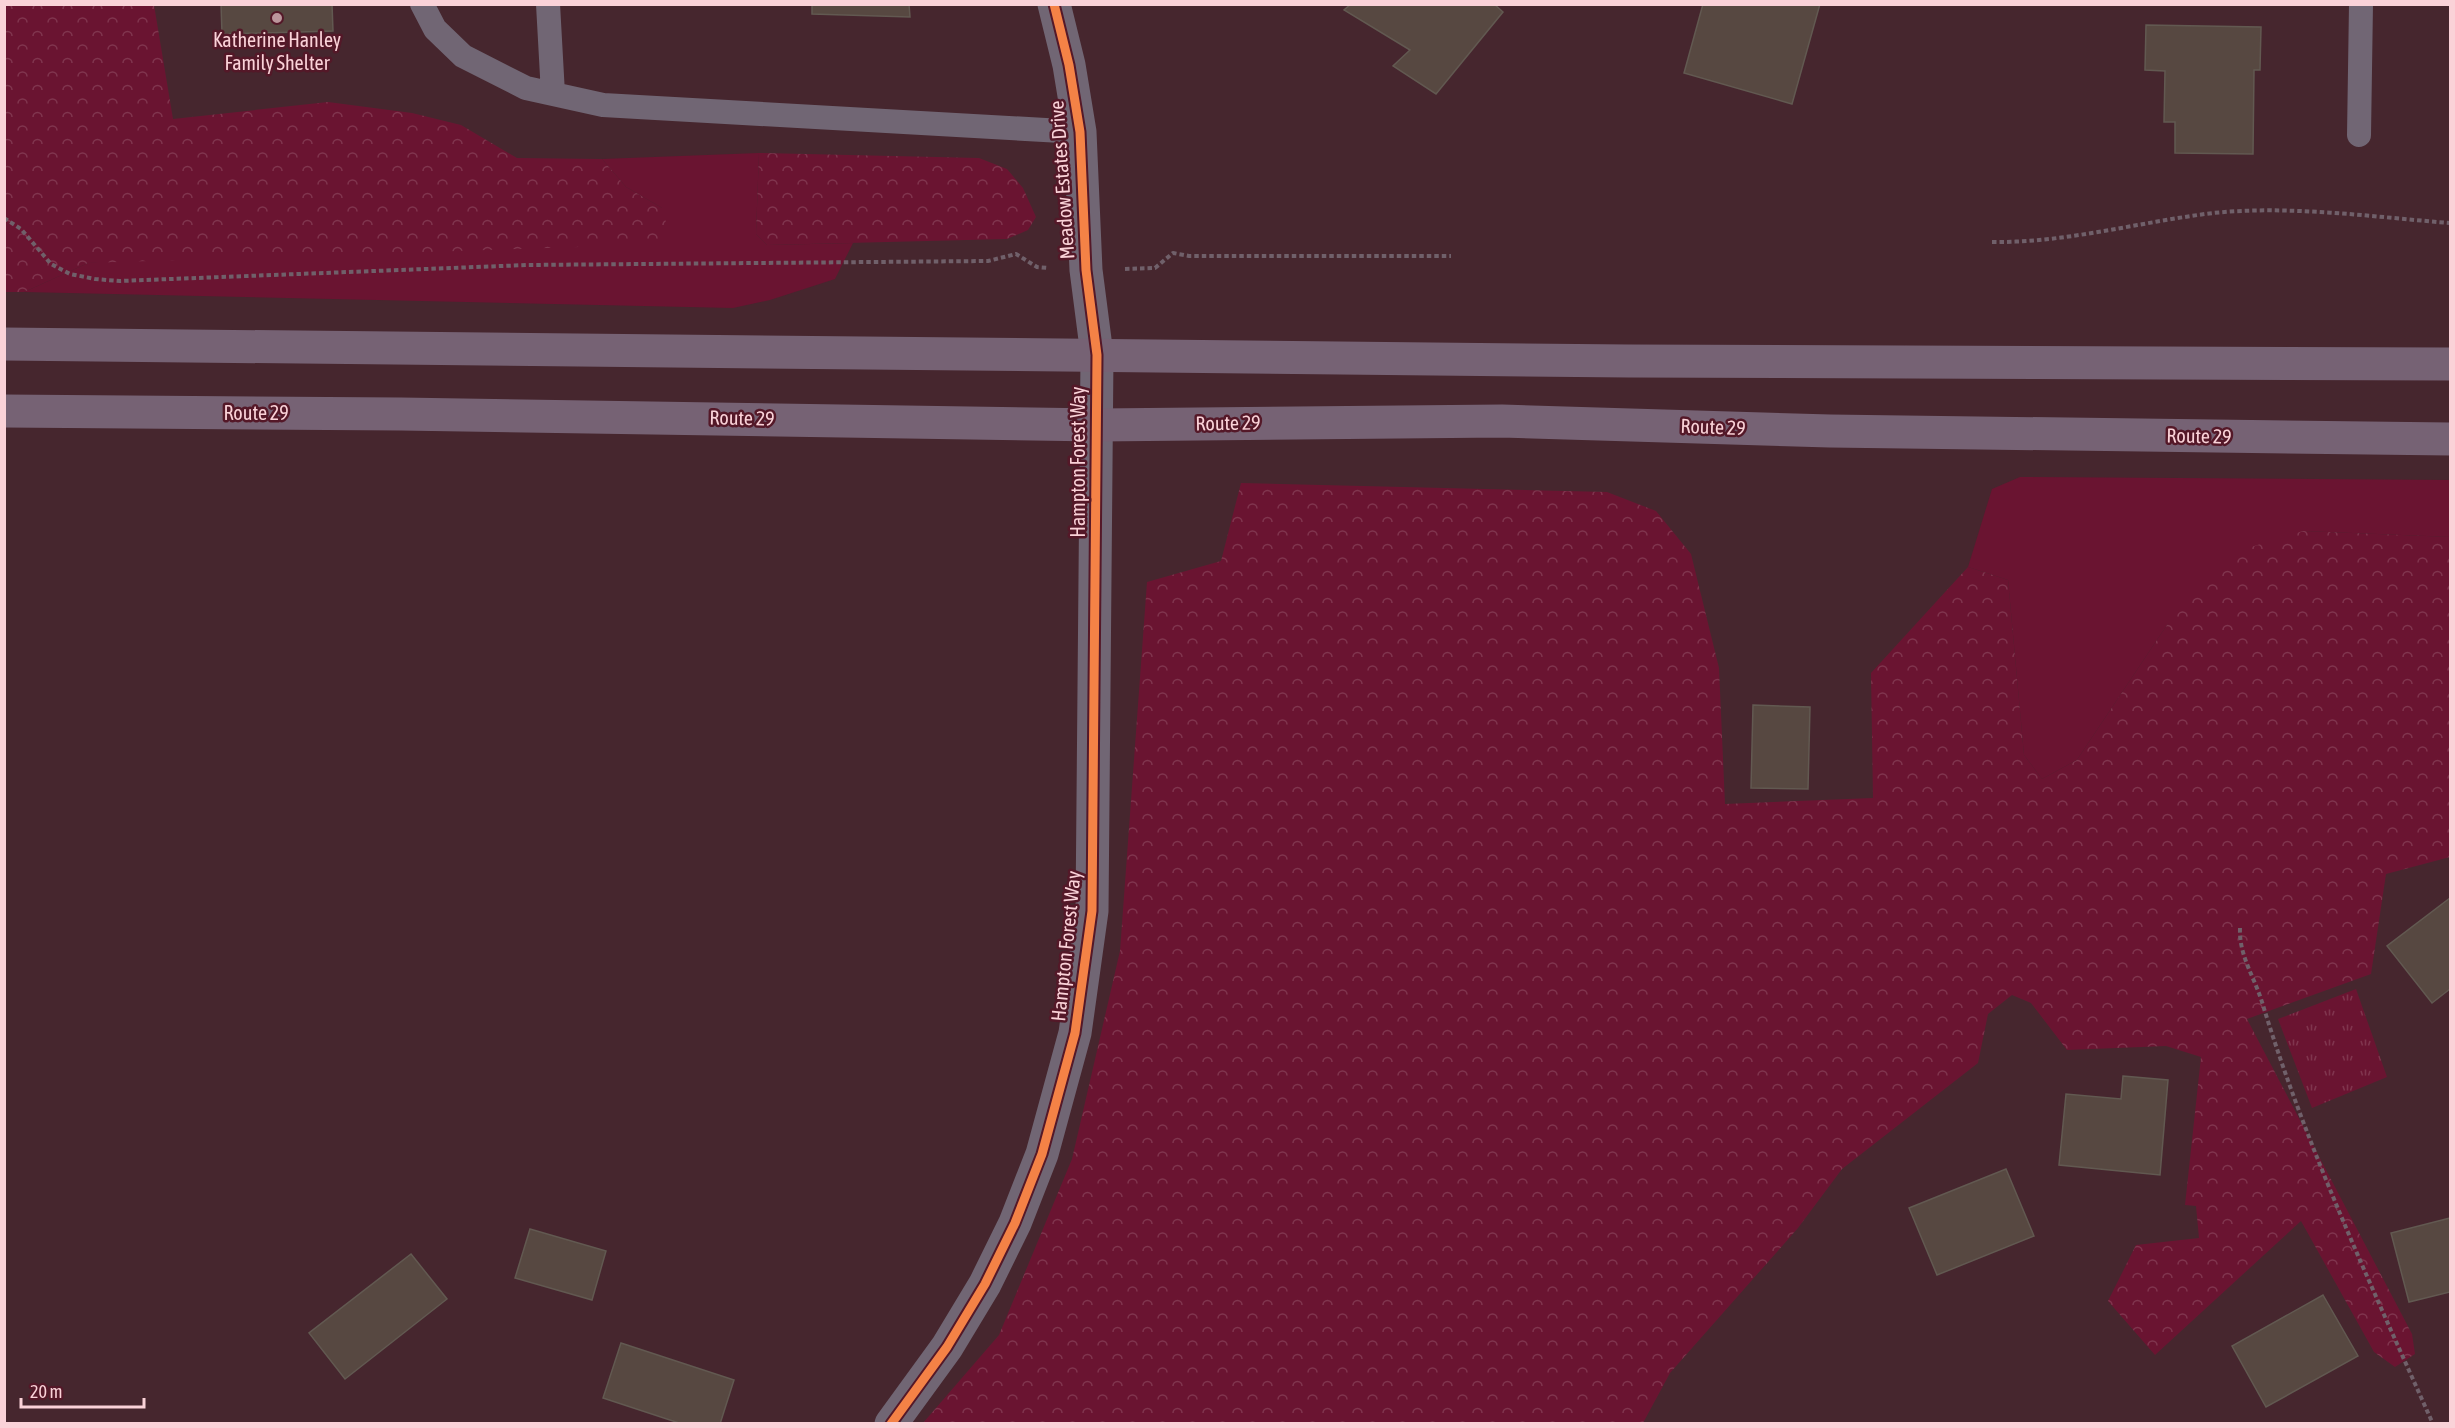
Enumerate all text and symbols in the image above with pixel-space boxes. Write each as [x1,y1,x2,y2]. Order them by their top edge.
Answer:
marker: Katherine Hanley Family Shelter [270,11,284,25]
place label: Katherine Hanley Family Shelter [213,28,341,74]
street label: Meadow Estates Drive [1044,100,1079,260]
street label: Hampton Forest Way [1066,386,1089,538]
street label: Route 29 [223,401,289,424]
street label: Route 29 [709,405,775,430]
street label: Route 29 [1195,410,1261,435]
street label: Route 29 [1680,414,1746,439]
street label: Route 29 [2166,423,2232,448]
street label: Hampton Forest Way [1046,870,1085,1022]
scale bar [21,1371,144,1409]
text: 20 m [30,1381,62,1402]

